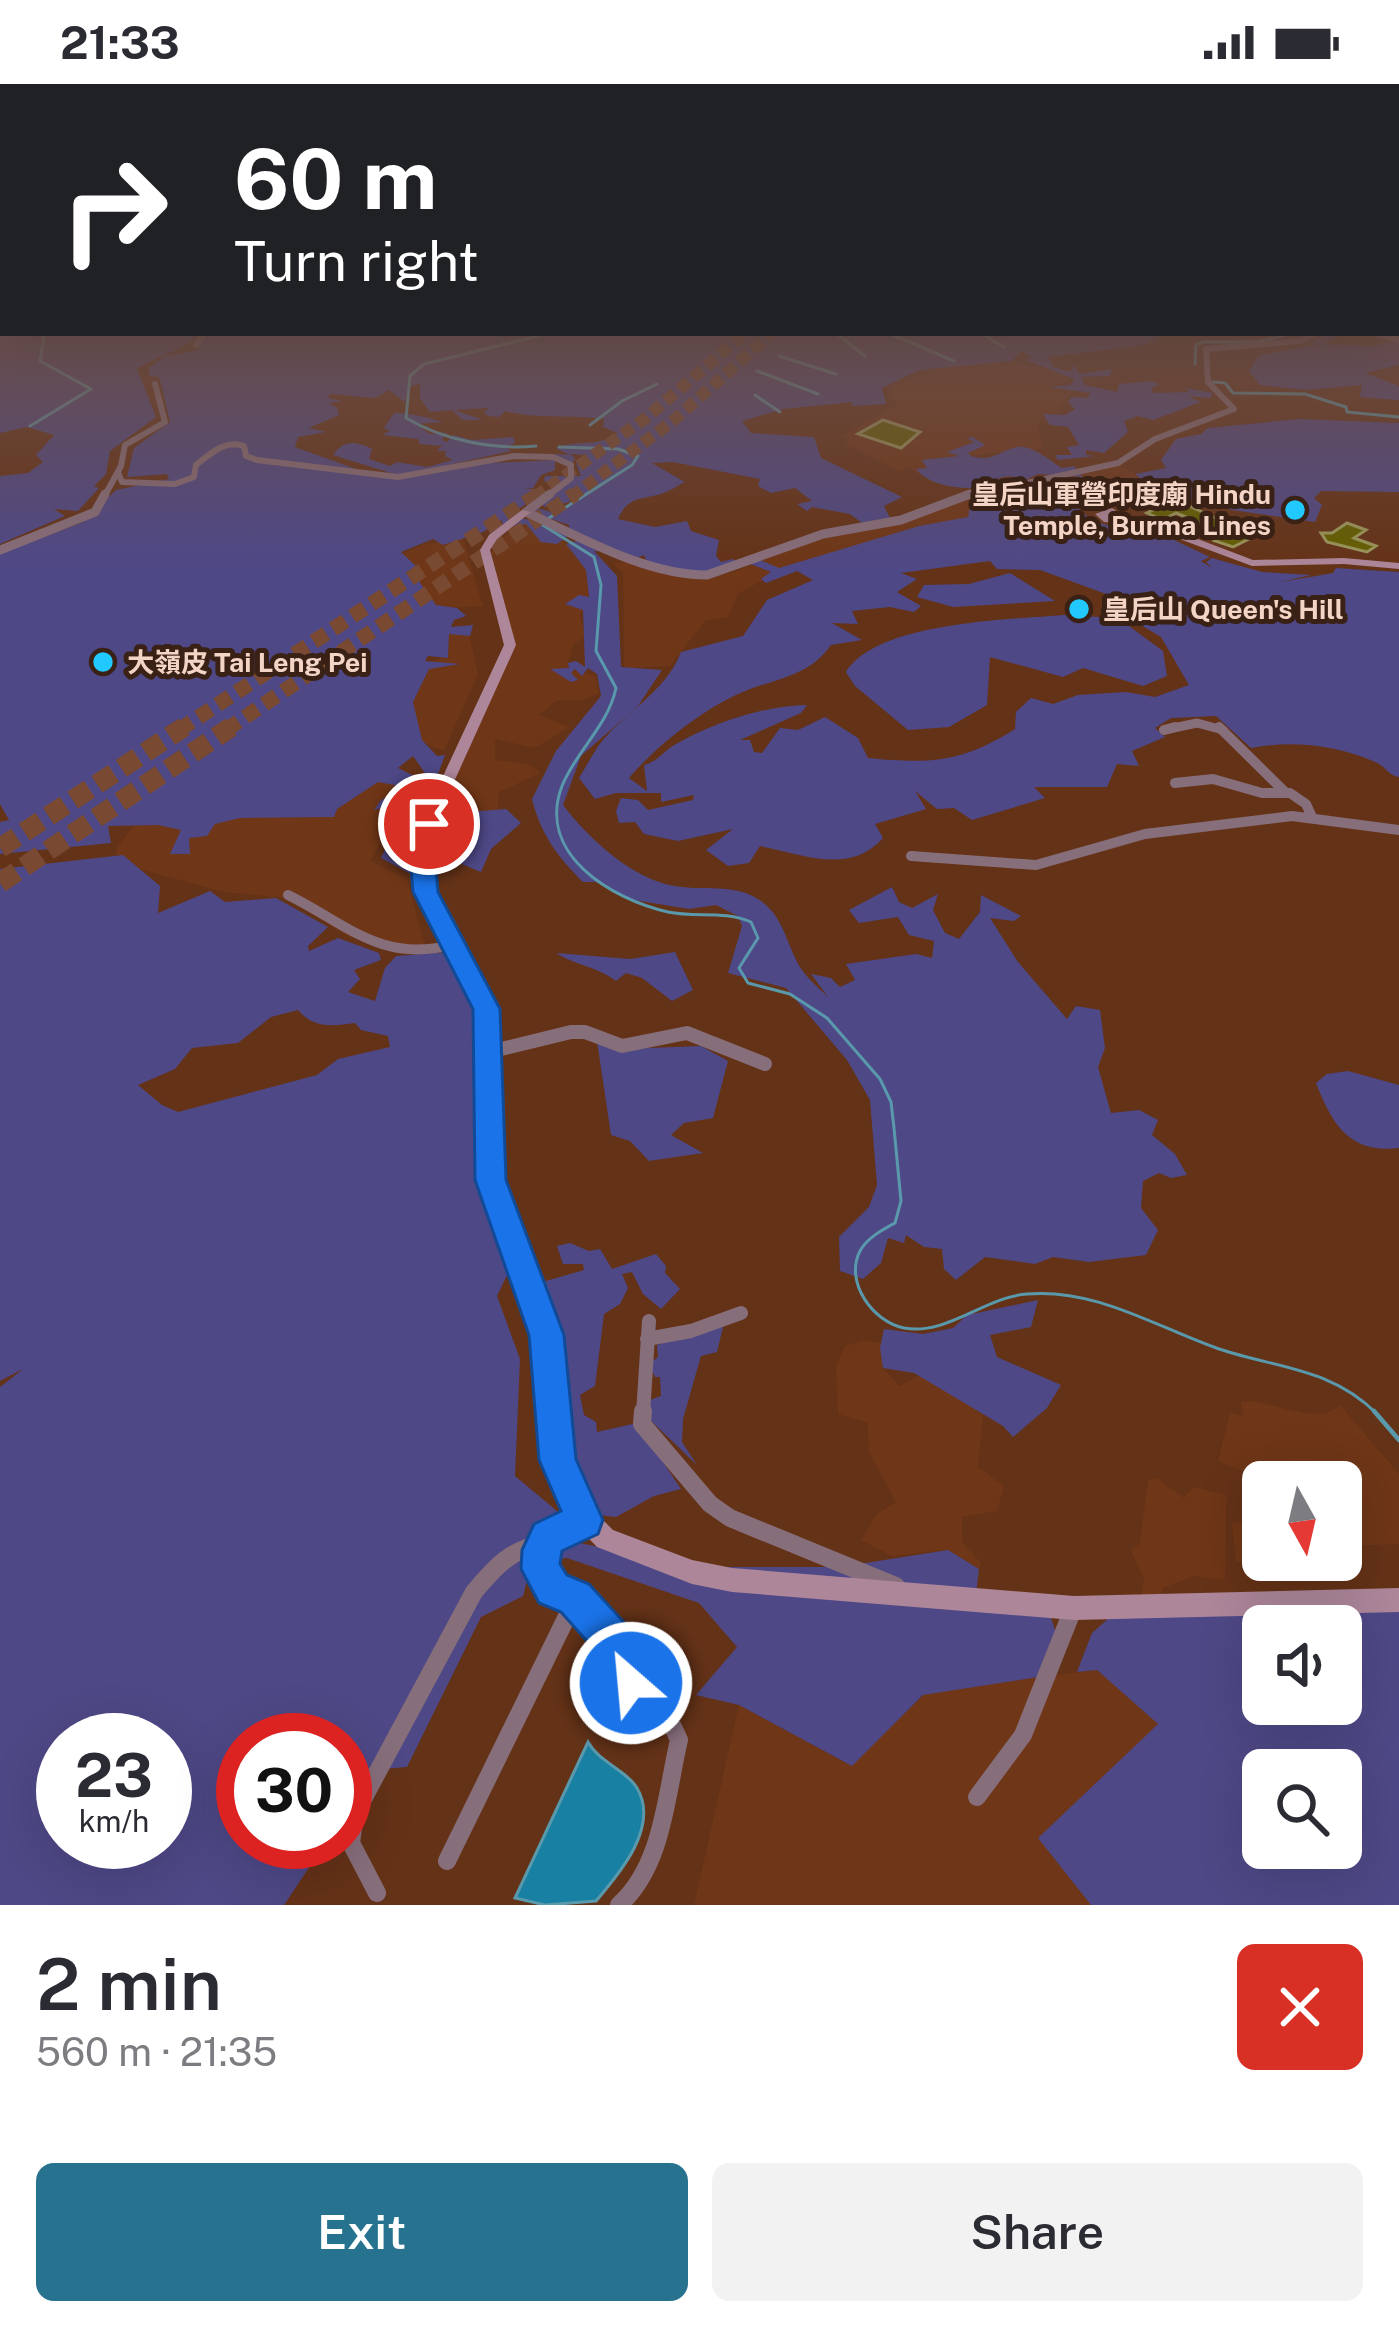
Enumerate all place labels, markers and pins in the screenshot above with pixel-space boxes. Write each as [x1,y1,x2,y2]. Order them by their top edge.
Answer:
place label: 皇后山軍營印度廟 Hindu Temple, Burma Lines [972,478,1271,541]
marker: 皇后山軍營印度廟 Hindu Temple, Burma Lines [1282,497,1308,523]
place label: 皇后山 Queen's Hill [1103,593,1344,625]
marker: 皇后山 Queen's Hill [1066,596,1092,622]
place label: 大嶺皮 Tai Leng Pei [127,646,368,678]
marker: 大嶺皮 Tai Leng Pei [90,649,116,675]
pin [378,773,480,875]

